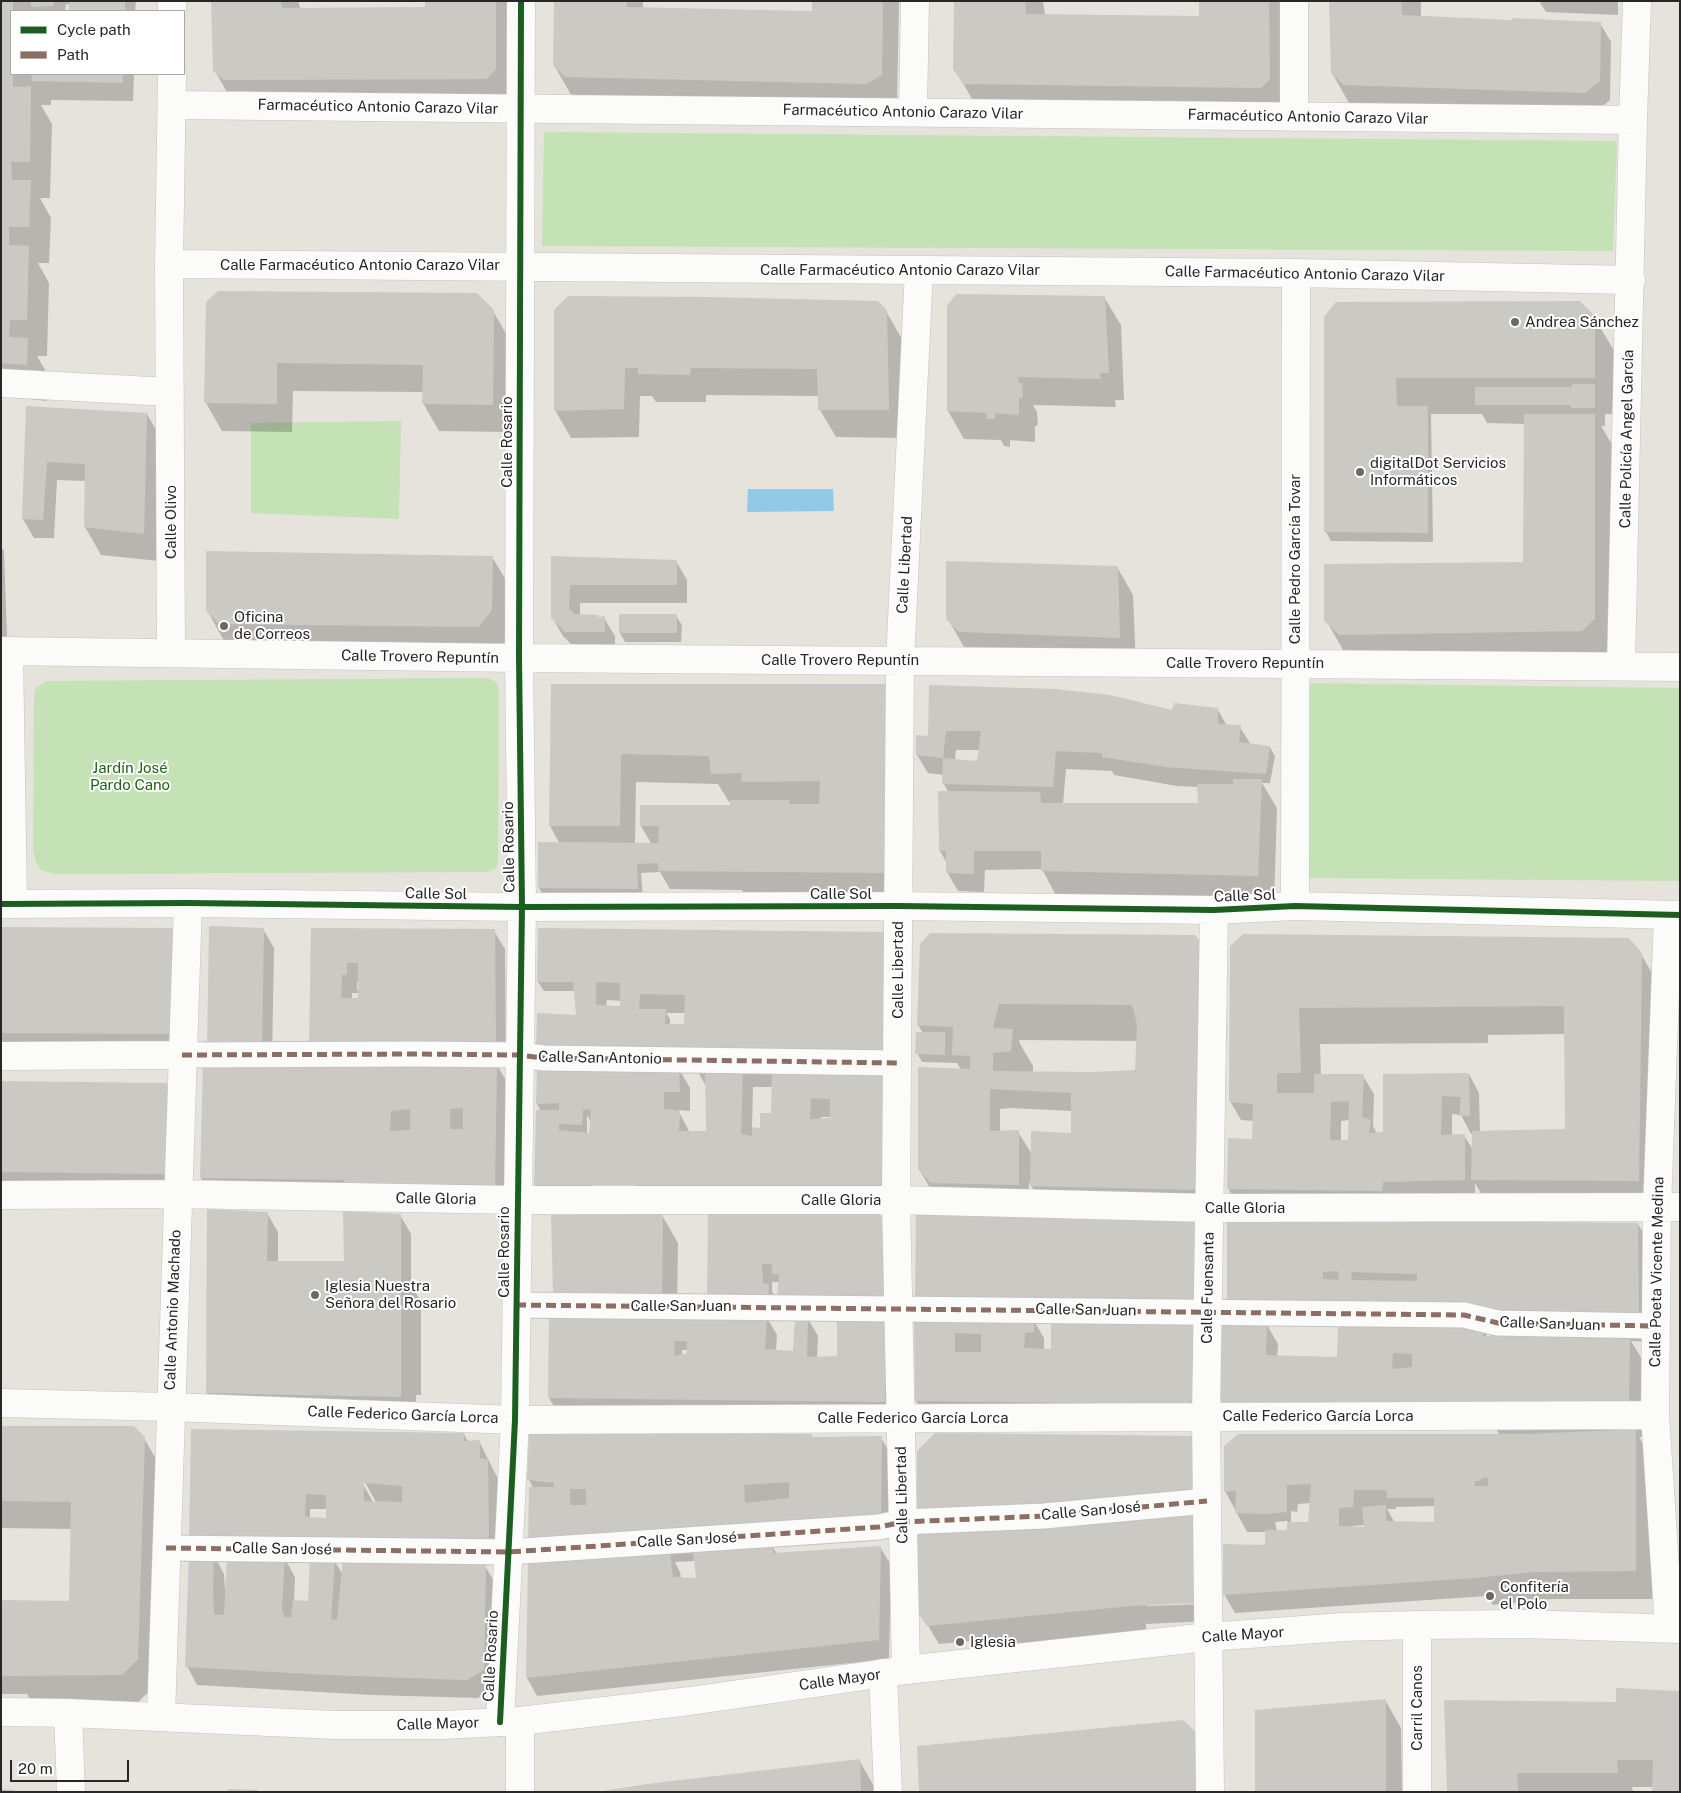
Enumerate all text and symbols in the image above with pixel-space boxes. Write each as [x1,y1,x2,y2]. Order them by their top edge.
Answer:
legend [10,10,185,75]
text: Cycle path [57,21,131,38]
text: Path [57,46,89,63]
street label: Farmacéutico Antonio Carazo Vilar [257,96,499,118]
street label: Farmacéutico Antonio Carazo Vilar [782,101,1024,123]
street label: Farmacéutico Antonio Carazo Vilar [1187,106,1429,128]
street label: Calle Farmacéutico Antonio Carazo Vilar [220,256,500,274]
street label: Calle Farmacéutico Antonio Carazo Vilar [760,261,1040,279]
street label: Calle Farmacéutico Antonio Carazo Vilar [1165,263,1445,285]
place label: Andrea Sánchez [1525,313,1639,331]
marker: Andrea Sánchez [1509,316,1521,328]
street label: Calle Policía Angel García [1616,349,1638,529]
street label: Calle Rosario [498,396,516,488]
place label: digitalDot Servicios Informáticos [1370,454,1506,489]
marker: digitalDot Servicios Informáticos [1354,466,1366,478]
street label: Calle Pedro García Tovar [1286,474,1304,644]
street label: Calle Olivo [162,485,180,559]
street label: Calle Libertad [893,516,917,614]
place label: Oficina de Correos [234,608,310,643]
marker: Oficina de Correos [218,620,230,632]
street label: Calle Trovero Repuntín [341,647,499,667]
street label: Calle Trovero Repuntín [761,651,919,669]
street label: Calle Trovero Repuntín [1166,654,1324,672]
park label: Jardín José Pardo Cano [90,759,170,794]
street label: Calle Rosario [499,801,519,893]
street label: Calle Sol [405,884,467,904]
street label: Calle Sol [810,885,872,903]
street label: Calle Sol [1214,886,1276,906]
street label: Calle Libertad [889,921,907,1019]
street label: Calle San Antonio [538,1048,662,1068]
street label: Calle Poeta Vicente Medina [1646,1176,1668,1368]
street label: Calle Gloria [396,1189,476,1209]
street label: Calle Gloria [801,1191,881,1209]
street label: Calle Gloria [1205,1199,1285,1217]
street label: Calle Rosario [495,1206,513,1298]
street label: Calle Antonio Machado [161,1229,185,1391]
street label: Calle Fuensanta [1198,1232,1218,1344]
place label: Iglesia Nuestra Señora del Rosario [325,1277,456,1312]
marker: Iglesia Nuestra Señora del Rosario [309,1289,321,1301]
street label: Calle San Juan [630,1297,732,1315]
street label: Calle San Juan [1035,1300,1137,1320]
street label: Calle San Juan [1499,1313,1601,1335]
street label: Calle Federico García Lorca [307,1403,499,1427]
street label: Calle Federico García Lorca [1222,1407,1414,1425]
street label: Calle Federico García Lorca [817,1409,1009,1427]
street label: Calle Libertad [892,1446,912,1544]
street label: Calle San José [1040,1498,1142,1524]
street label: Calle San José [637,1528,737,1552]
street label: Calle San José [232,1539,332,1559]
place label: Confitería el Polo [1500,1578,1569,1613]
marker: Confitería el Polo [1484,1590,1496,1602]
street label: Calle Rosario [480,1610,502,1702]
street label: Calle Mayor [1201,1623,1285,1647]
place label: Iglesia [970,1633,1016,1651]
marker: Iglesia [954,1636,966,1648]
street label: Calle Mayor [798,1665,882,1695]
street label: Carril Canos [1408,1665,1426,1751]
street label: Calle Mayor [396,1714,480,1734]
scale bar [12,1750,131,1782]
text: 20 m [18,1760,53,1777]

